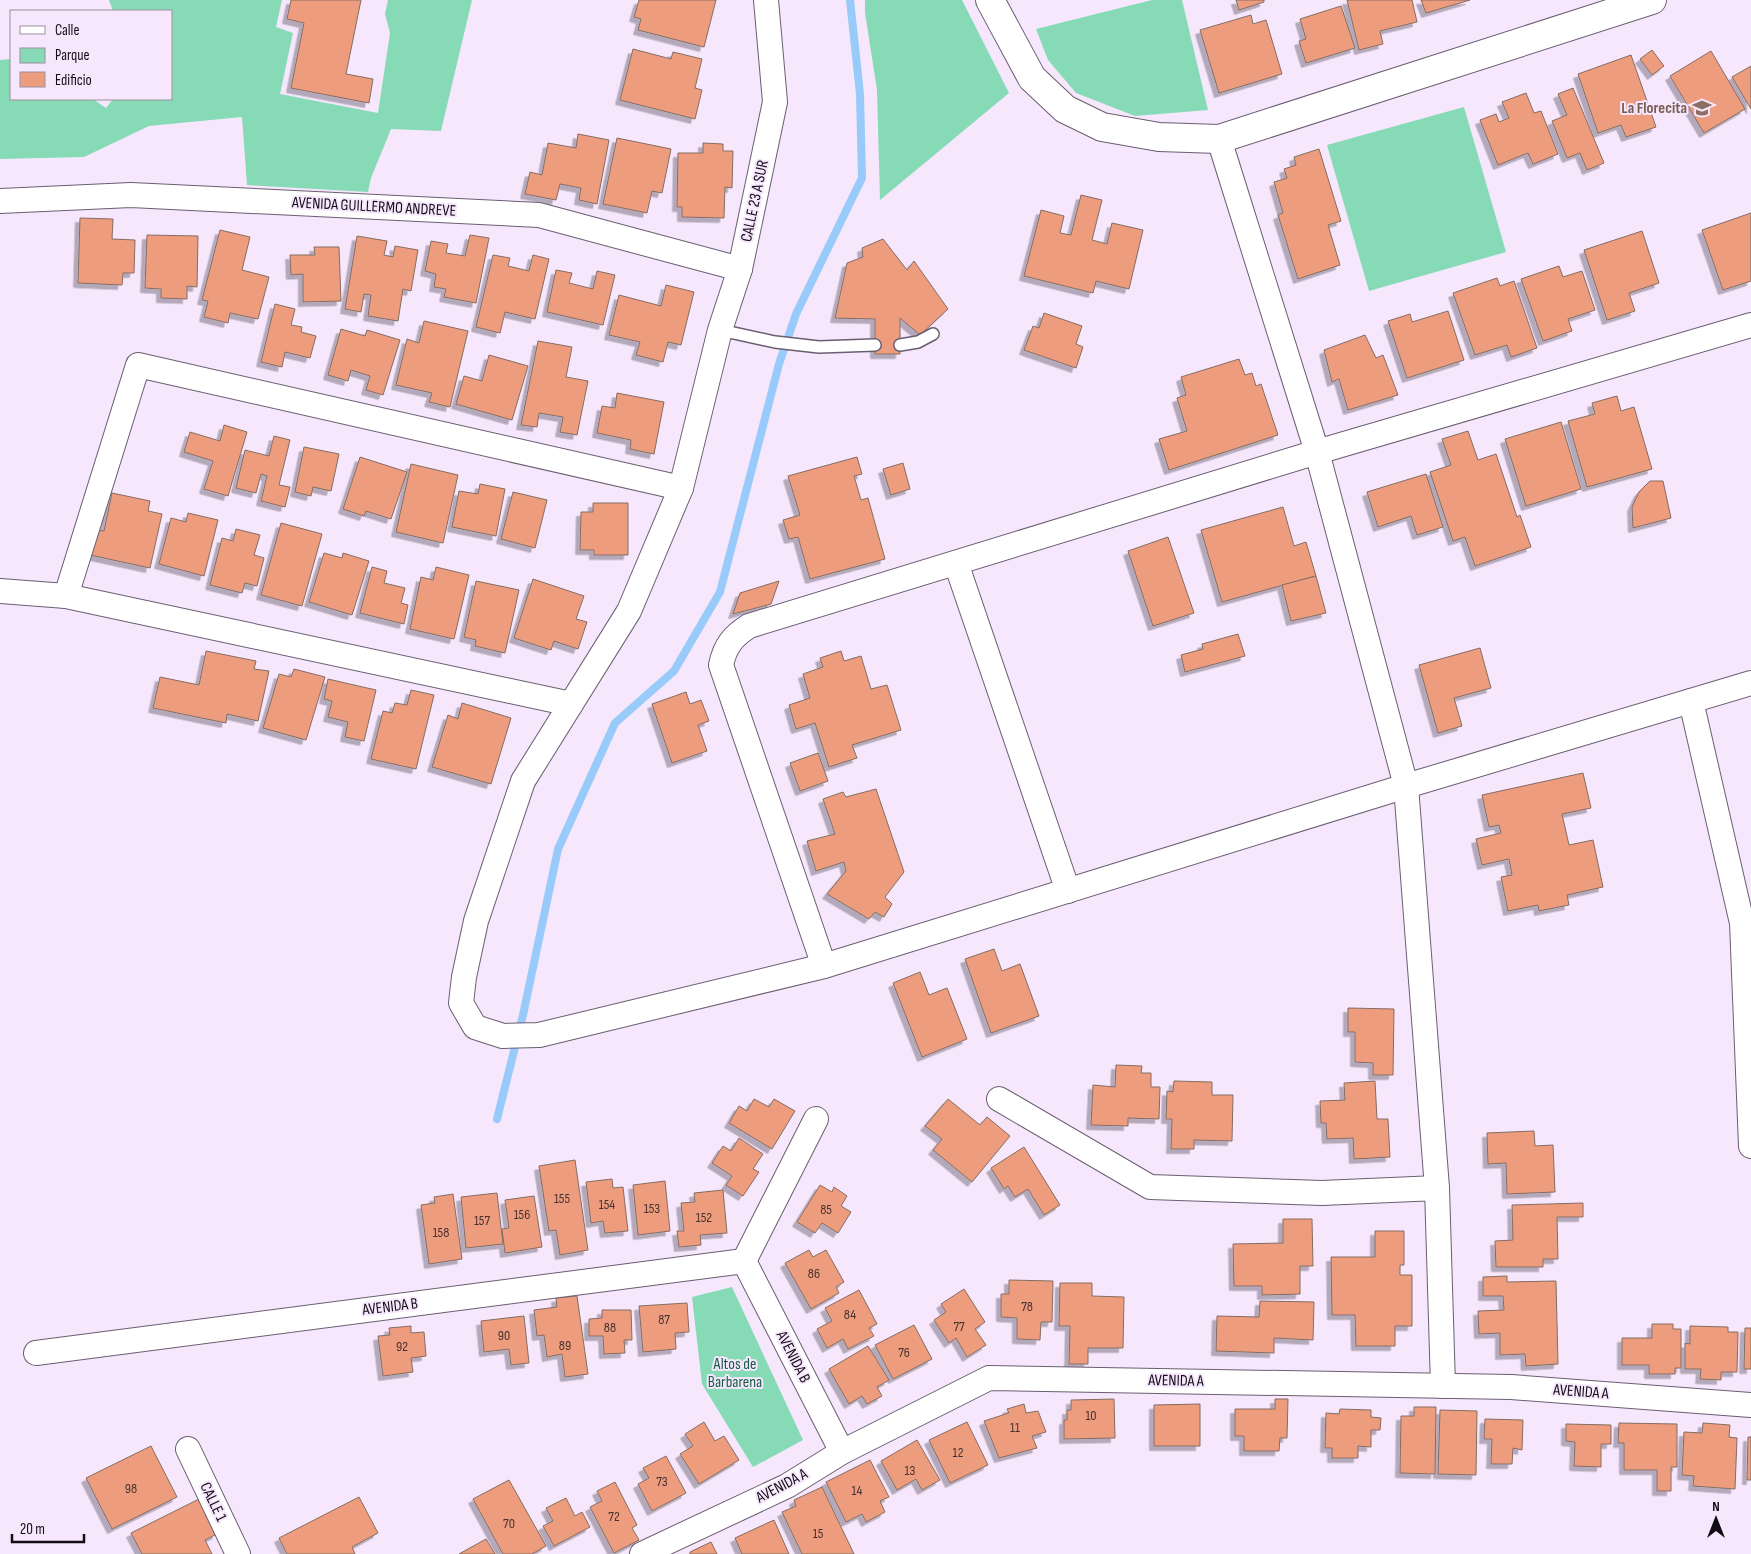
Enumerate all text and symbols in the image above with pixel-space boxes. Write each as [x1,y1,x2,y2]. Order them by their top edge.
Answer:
legend [10,10,172,100]
text: Calle [55,21,79,40]
text: Parque [55,46,90,65]
text: Edificio [55,71,92,90]
school or university icon: La Florecita [1691,97,1713,119]
place label: La Florecita [1621,99,1687,118]
street label: CALLE 23 A SUR [737,158,773,244]
street label: AVENIDA GUILLERMO ANDREVE [291,193,456,221]
house number: 155 [554,1190,570,1207]
house number: 154 [599,1196,615,1213]
house number: 153 [644,1200,660,1217]
house number: 85 [820,1201,832,1218]
house number: 156 [514,1206,530,1223]
house number: 152 [696,1209,712,1226]
house number: 157 [474,1212,490,1229]
house number: 158 [433,1224,449,1241]
house number: 86 [808,1265,820,1282]
street label: AVENIDA B [360,1294,419,1320]
house number: 78 [1021,1298,1033,1315]
house number: 84 [844,1306,856,1323]
house number: 87 [658,1311,670,1328]
house number: 77 [953,1318,965,1335]
house number: 88 [604,1319,616,1336]
house number: 90 [498,1327,510,1344]
street label: AVENIDA B [771,1327,814,1386]
house number: 89 [559,1337,571,1354]
house number: 92 [396,1338,408,1355]
house number: 76 [898,1344,910,1361]
park label: Altos de Barbarena [708,1355,762,1392]
street label: AVENIDA A [1147,1371,1204,1391]
street label: AVENIDA A [1552,1381,1609,1403]
house number: 10 [1085,1407,1097,1424]
house number: 11 [1010,1419,1020,1436]
house number: 12 [953,1444,964,1461]
house number: 13 [905,1462,916,1479]
street label: AVENIDA A [752,1465,811,1508]
house number: 73 [656,1473,668,1490]
street label: CALLE 1 [195,1479,231,1525]
house number: 98 [125,1480,137,1497]
house number: 14 [852,1482,863,1499]
north arrow [1691,1494,1741,1544]
text: N [1712,1498,1720,1515]
house number: 72 [608,1508,620,1525]
scale bar [12,1512,85,1544]
house number: 70 [503,1515,515,1532]
text: 20 m [20,1520,45,1539]
house number: 15 [813,1525,824,1542]

